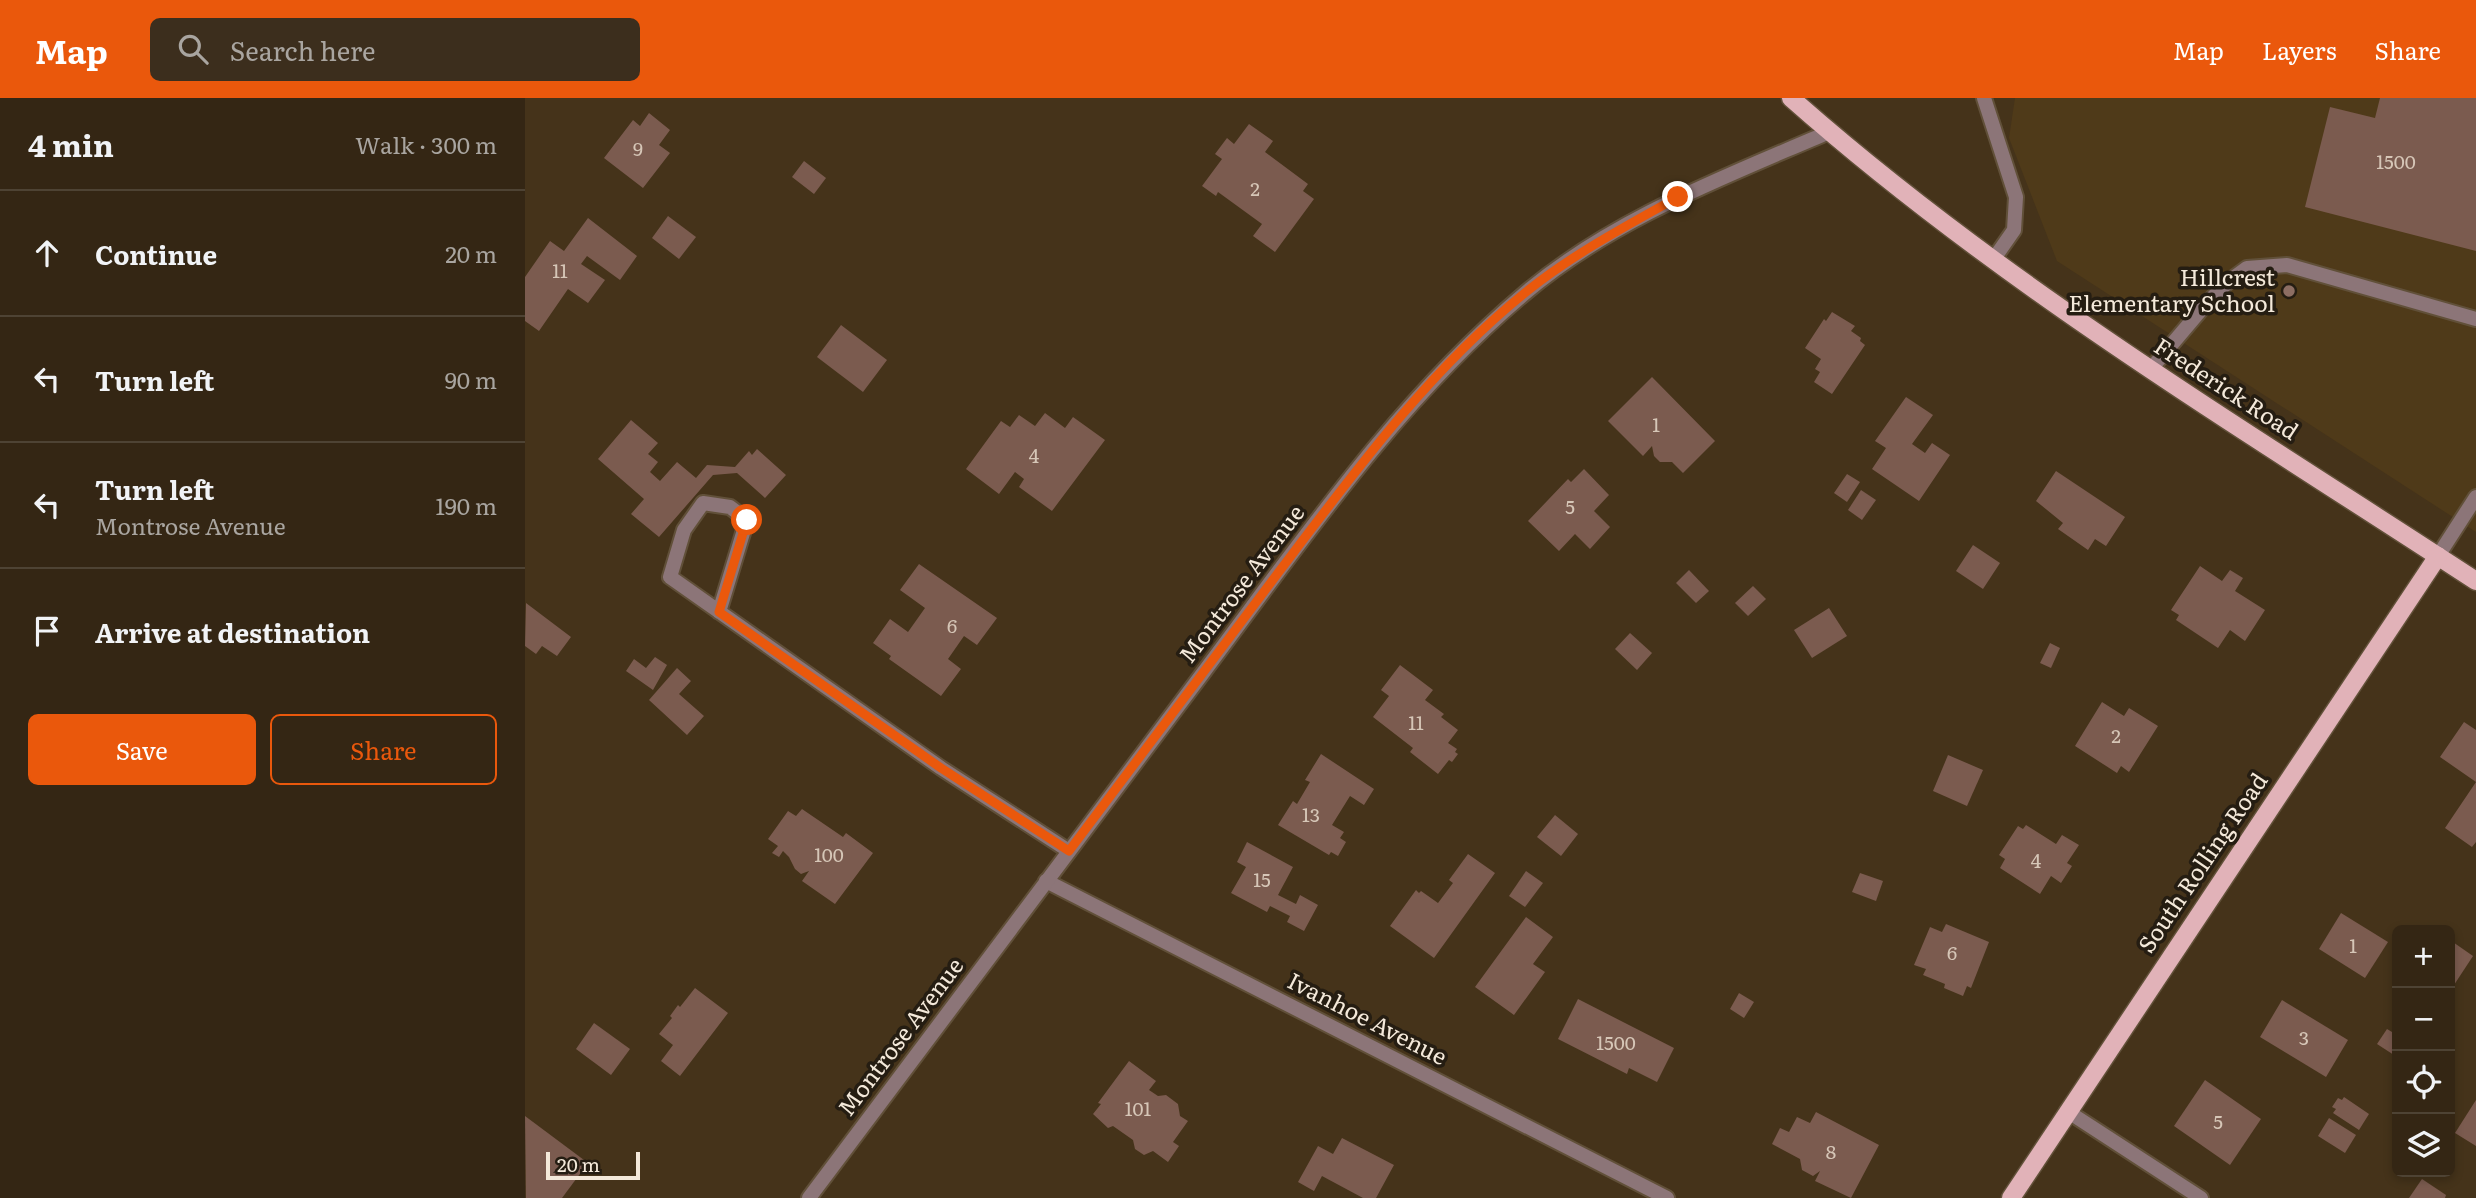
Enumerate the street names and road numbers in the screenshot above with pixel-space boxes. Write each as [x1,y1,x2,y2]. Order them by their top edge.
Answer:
street label: Frederick Road [2148,328,2306,447]
street label: Montrose Avenue [1169,496,1311,669]
street label: South Rolling Road [2128,765,2274,959]
street label: Montrose Avenue [828,949,970,1122]
street label: Ivanhoe Avenue [1282,962,1454,1072]

